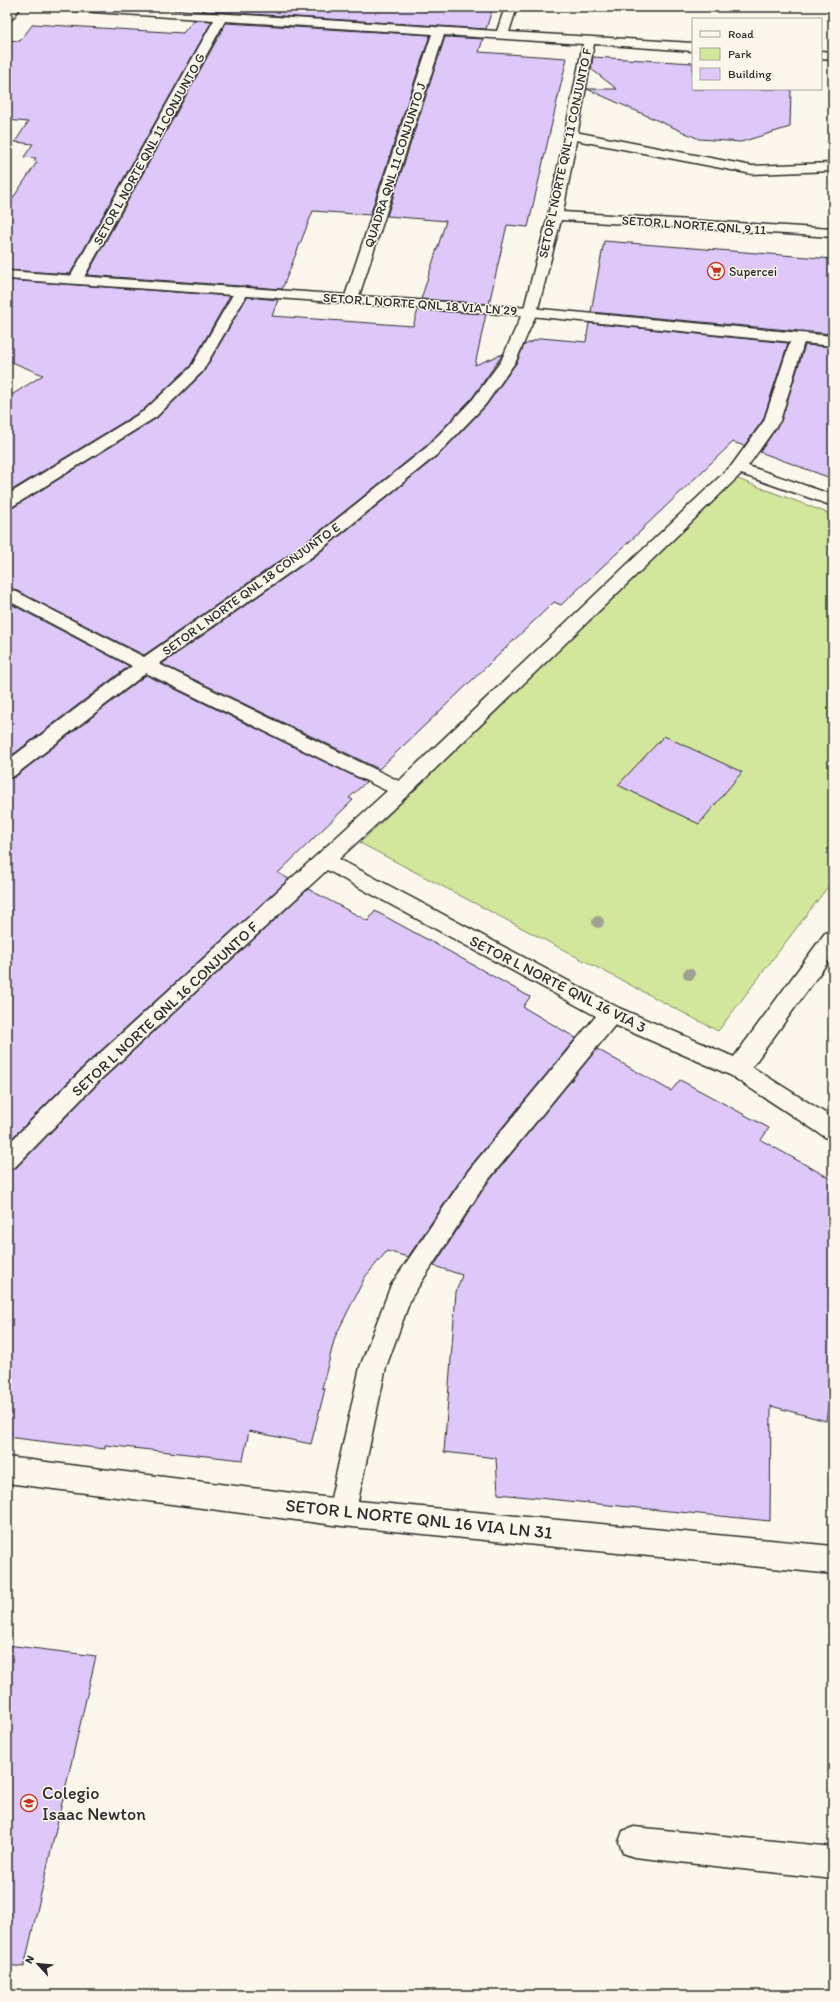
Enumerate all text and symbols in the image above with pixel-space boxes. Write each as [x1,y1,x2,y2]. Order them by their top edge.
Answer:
legend [692,18,822,90]
text: Road [728,27,754,41]
street label: SETOR L NORTE QNL 11 CONJUNTO F [535,46,595,259]
text: Park [728,47,752,61]
street label: SETOR L NORTE QNL 11 CONJUNTO G [90,51,208,247]
text: Building [728,67,772,81]
street label: QUADRA QNL 11 CONJUNTO J [361,80,429,250]
street label: SETOR L NORTE QNL 9 11 [621,212,767,238]
supermarket icon: Supercei [706,261,726,281]
place label: Supercei [729,264,777,279]
street label: SETOR L NORTE QNL 18 VIA LN 29 [322,290,518,318]
street label: SETOR L NORTE QNL 18 CONJUNTO E [159,519,343,659]
street label: SETOR L NORTE QNL 16 CONJUNTO F [68,918,262,1100]
street label: SETOR L NORTE QNL 16 VIA 3 [467,932,649,1036]
street label: SETOR L NORTE QNL 16 VIA LN 31 [284,1494,554,1544]
place label: Colegio Isaac Newton [42,1782,146,1825]
school or university icon: Colegio Isaac Newton [19,1793,39,1813]
north arrow [18,1944,58,1984]
text: N [22,1953,37,1966]

